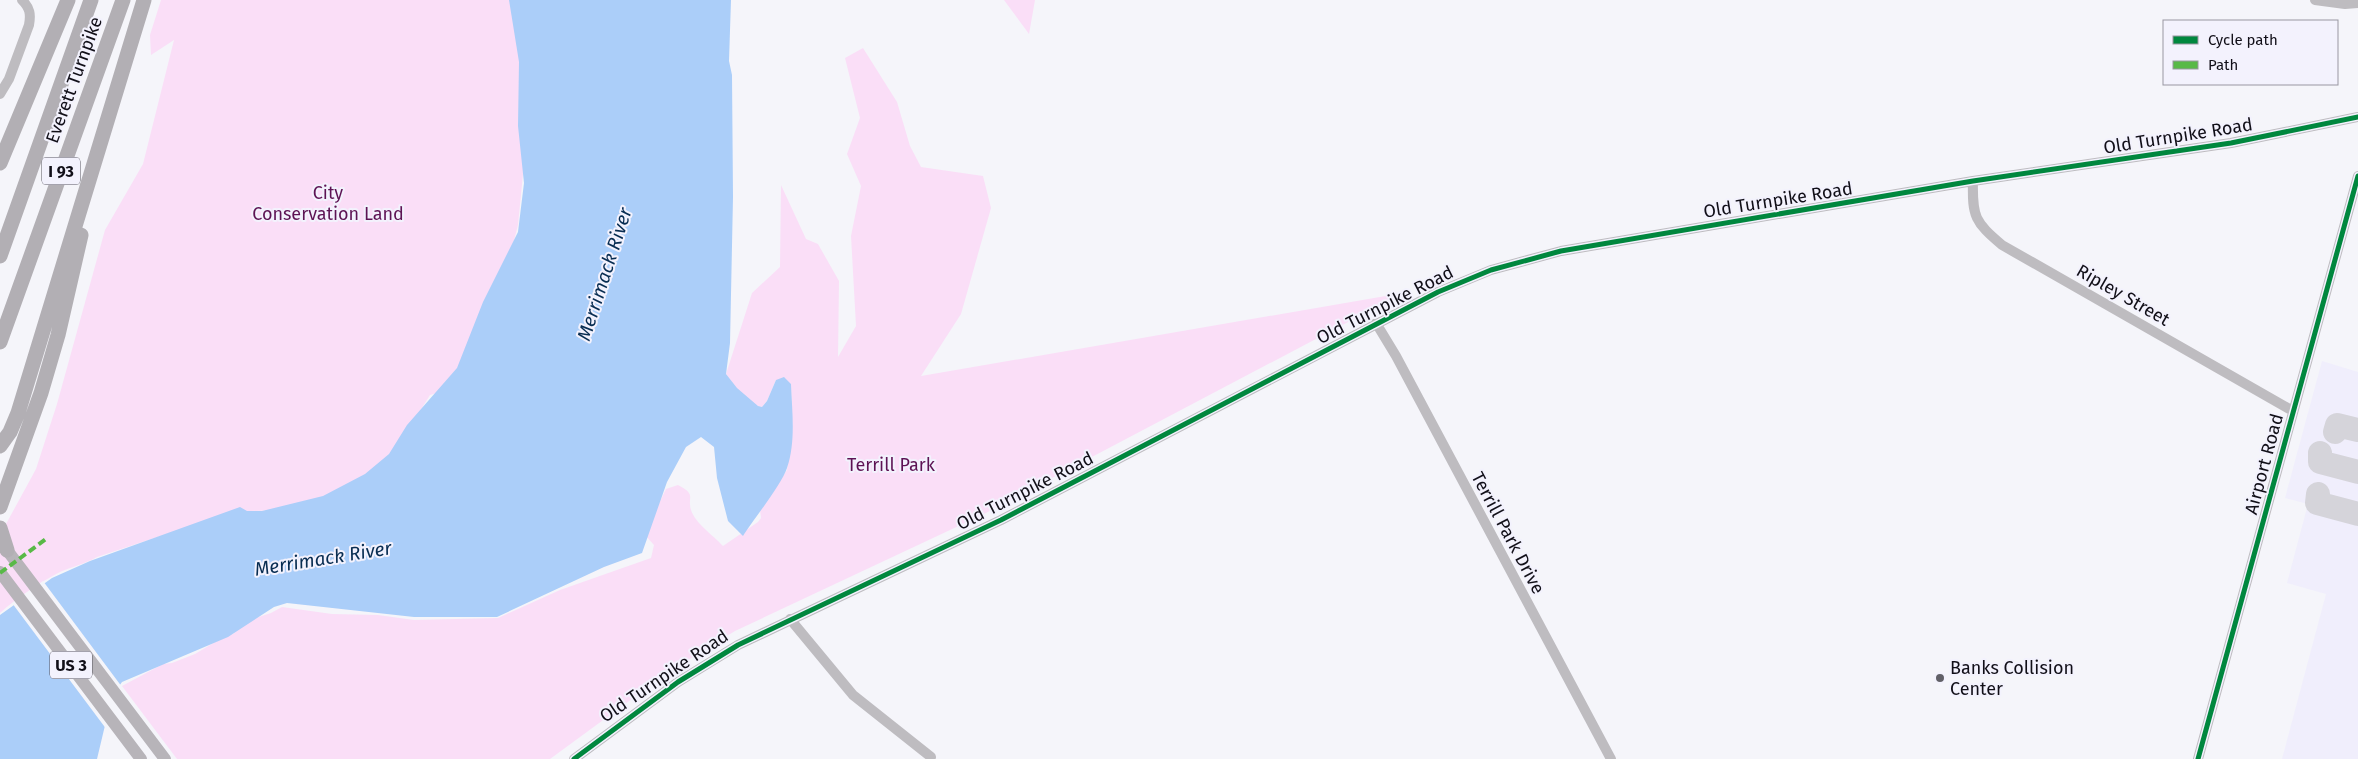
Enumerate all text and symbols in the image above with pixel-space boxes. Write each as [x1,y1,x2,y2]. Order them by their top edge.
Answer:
street label: Everett Turnpike [41,14,107,146]
legend [2163,20,2338,85]
text: Cycle path [2208,31,2278,49]
text: Path [2208,56,2238,74]
street label: Old Turnpike Road [2102,113,2254,159]
road number: I 93 [42,158,80,185]
street label: Old Turnpike Road [1702,177,1854,223]
park label: City Conservation Land [252,182,404,225]
water label: Merrimack River [572,204,637,343]
street label: Ripley Street [2072,259,2174,331]
street label: Old Turnpike Road [1313,261,1457,349]
street label: Airport Road [2240,411,2288,517]
street label: Old Turnpike Road [953,447,1097,535]
park label: Terrill Park [847,454,936,476]
street label: Terrill Park Drive [1467,468,1549,598]
water label: Merrimack River [253,536,394,581]
street label: Old Turnpike Road [595,625,733,727]
road number: US 3 [50,652,92,678]
place label: Banks Collision Center [1950,657,2074,700]
marker: Banks Collision Center [1934,672,1946,684]

